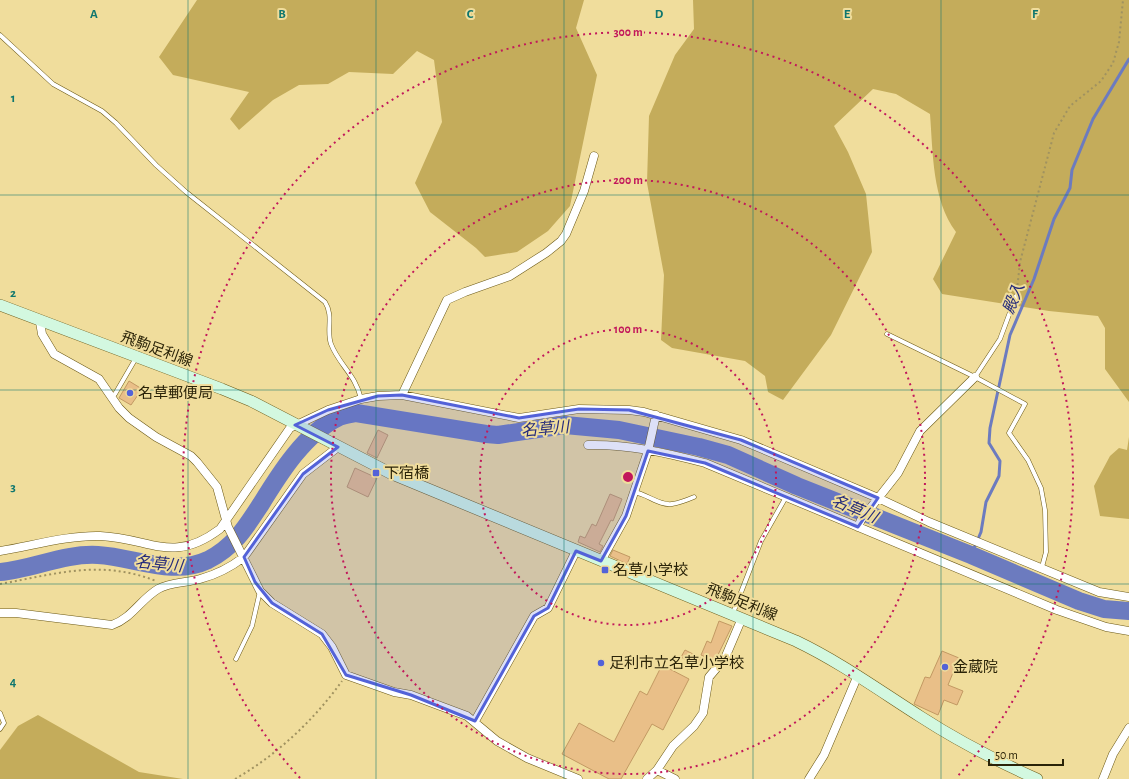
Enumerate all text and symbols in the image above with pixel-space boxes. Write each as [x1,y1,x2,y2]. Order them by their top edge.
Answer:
text: A [90,8,98,21]
text: B [278,8,286,21]
text: C [467,8,474,21]
text: D [655,8,664,21]
text: E [844,8,851,21]
text: F [1032,8,1039,21]
text: 300 m [613,26,643,38]
text: 1 [11,92,15,105]
text: 200 m [613,174,643,186]
water label: 殿入 [1001,281,1027,316]
text: 2 [10,287,16,300]
text: 100 m [614,323,642,335]
street label: 飛駒足利線 [119,329,195,369]
place label: 名草郵便局 [138,385,213,401]
marker: 名草郵便局 [125,388,135,398]
water label: 名草川 [520,418,572,439]
place label: 下宿橋 [384,465,429,481]
marker: 下宿橋 [371,468,381,478]
centre of rings [621,470,635,484]
text: 3 [10,481,16,494]
water label: 名草川 [829,491,882,526]
water label: 名草川 [134,553,186,575]
place label: 名草小学校 [613,562,688,578]
marker: 名草小学校 [600,565,610,575]
street label: 飛駒足利線 [704,581,780,623]
place label: 足利市立名草小学校 [609,655,744,671]
marker: 足利市立名草小学校 [596,658,606,668]
place label: 金蔵院 [953,659,998,675]
marker: 金蔵院 [940,662,950,672]
text: 4 [10,676,17,689]
scale bar [989,741,1063,767]
text: 50 m [995,749,1018,761]

